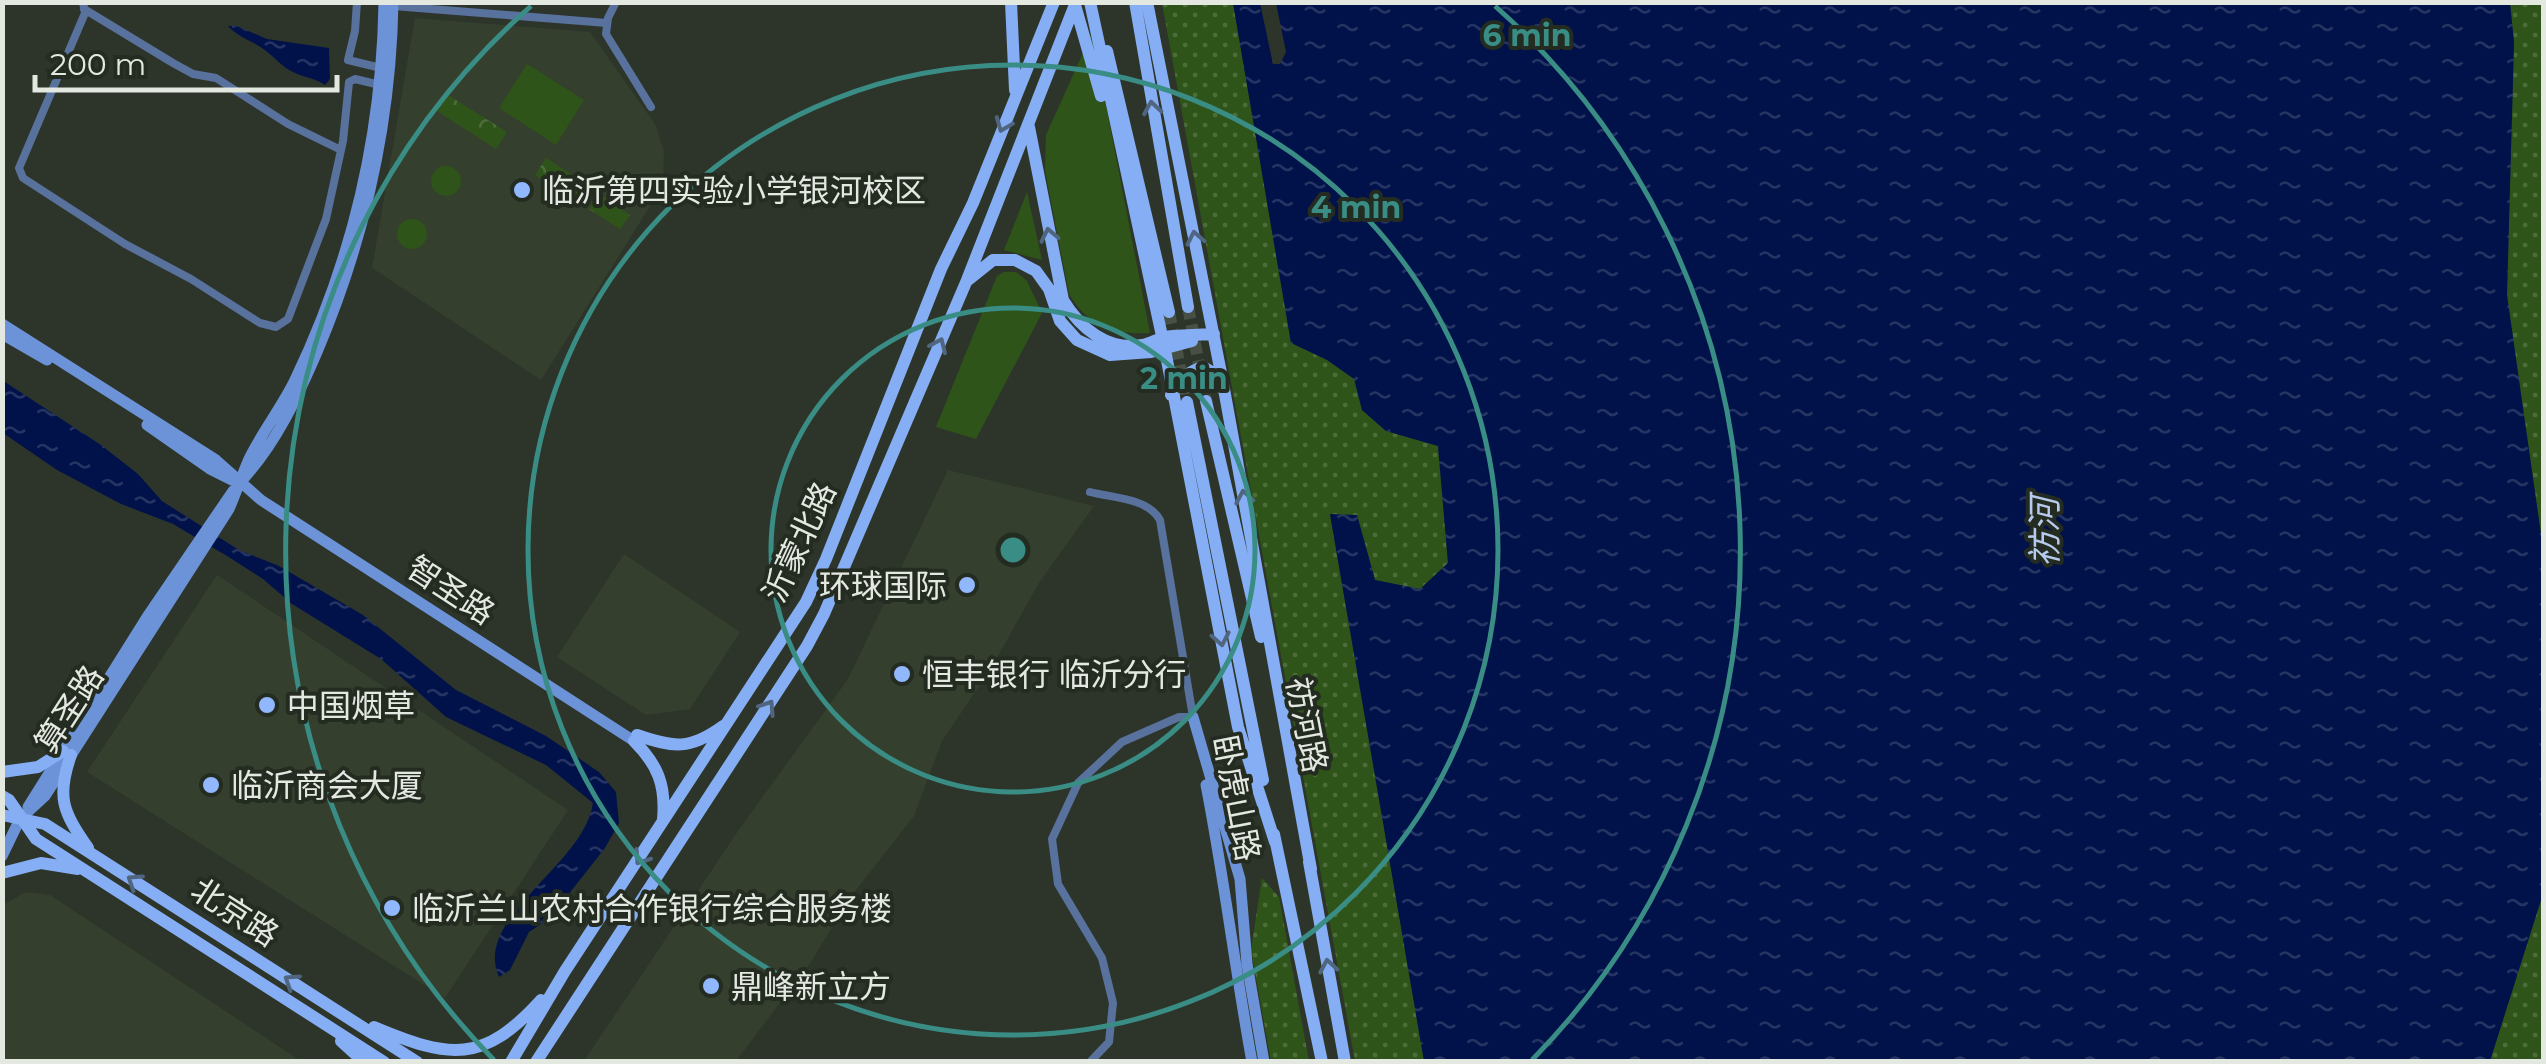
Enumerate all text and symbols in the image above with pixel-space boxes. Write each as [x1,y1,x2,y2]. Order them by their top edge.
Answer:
text: 6 min [1483,17,1571,54]
scale bar [35,30,338,92]
text: 200 m [50,46,146,83]
one-way arrow [1142,100,1163,116]
one-way arrow [995,115,1015,133]
place label: 临沂第四实验小学银河校区 [542,171,926,210]
marker: 临沂第四实验小学银河校区 [511,179,533,201]
text: 4 min [1311,189,1401,226]
one-way arrow [1040,226,1061,243]
one-way arrow [1185,230,1206,247]
one-way arrow [927,337,947,355]
text: 2 min [1140,360,1228,397]
street label: 沂蒙北路 [754,476,844,608]
one-way arrow [1234,489,1255,506]
water label: 祊河 [2023,491,2066,567]
centre of rings [995,532,1031,568]
street label: 智圣路 [400,547,502,633]
place label: 环球国际 [819,566,947,605]
marker: 环球国际 [956,574,978,596]
one-way arrow [1209,630,1230,647]
place label: 恒丰银行 临沂分行 [922,655,1186,694]
street label: 算圣路 [26,658,112,760]
marker: 恒丰银行 临沂分行 [891,663,913,685]
street label: 祊河路 [1279,674,1335,776]
place label: 中国烟草 [287,686,415,725]
marker: 中国烟草 [256,694,278,716]
one-way arrow [755,700,774,718]
street label: 卧虎山路 [1206,731,1268,865]
place label: 临沂商会大厦 [231,766,423,805]
marker: 临沂商会大厦 [200,774,222,796]
one-way arrow [634,847,653,865]
street label: 北京路 [184,869,286,955]
one-way arrow [127,874,145,893]
place label: 临沂兰山农村合作银行综合服务楼 [412,889,892,928]
marker: 临沂兰山农村合作银行综合服务楼 [381,897,403,919]
one-way arrow [1318,957,1339,974]
place label: 鼎峰新立方 [731,967,891,1006]
one-way arrow [284,975,302,994]
marker: 鼎峰新立方 [700,975,722,997]

